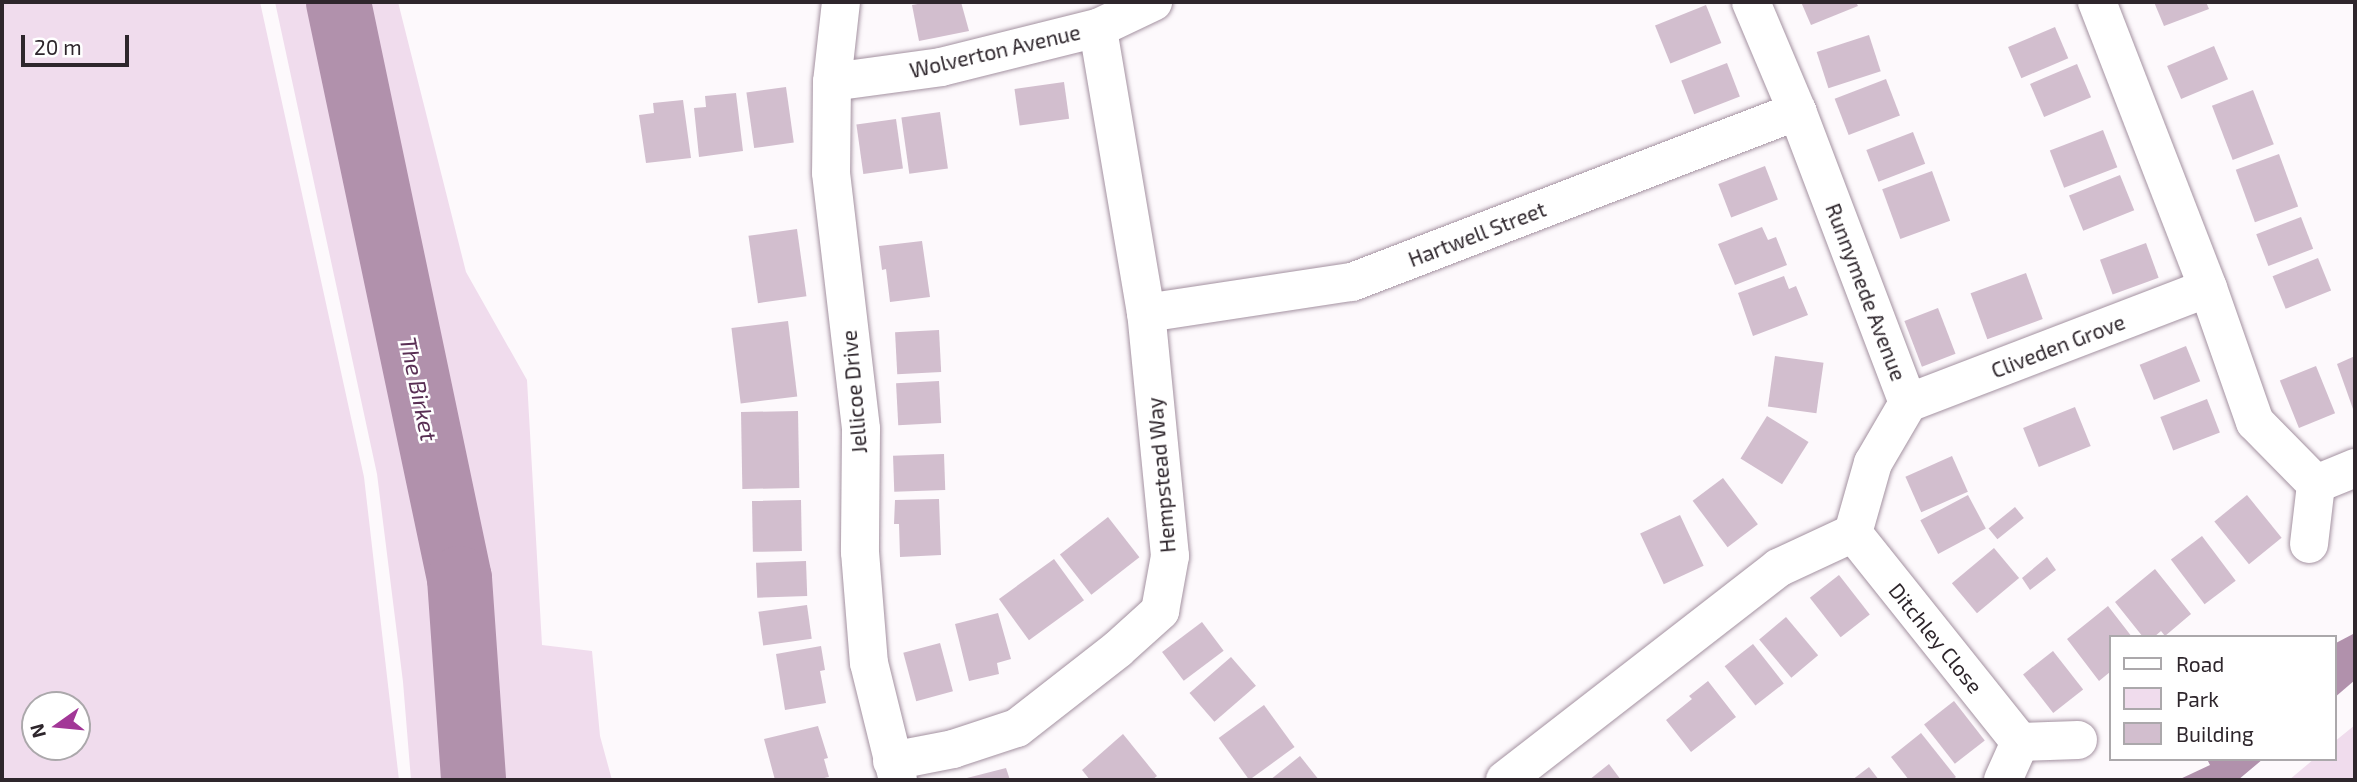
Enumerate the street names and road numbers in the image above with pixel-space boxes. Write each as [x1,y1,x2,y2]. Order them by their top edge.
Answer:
street label: Wolverton Avenue [907,19,1083,83]
street label: Hartwell Street [1404,196,1550,272]
street label: Runnymede Avenue [1820,199,1912,385]
street label: Cliveden Grove [1988,309,2128,383]
street label: Jellicoe Drive [836,329,872,455]
street label: Hempstead Way [1142,396,1180,554]
street label: Ditchley Close [1884,578,1988,698]

